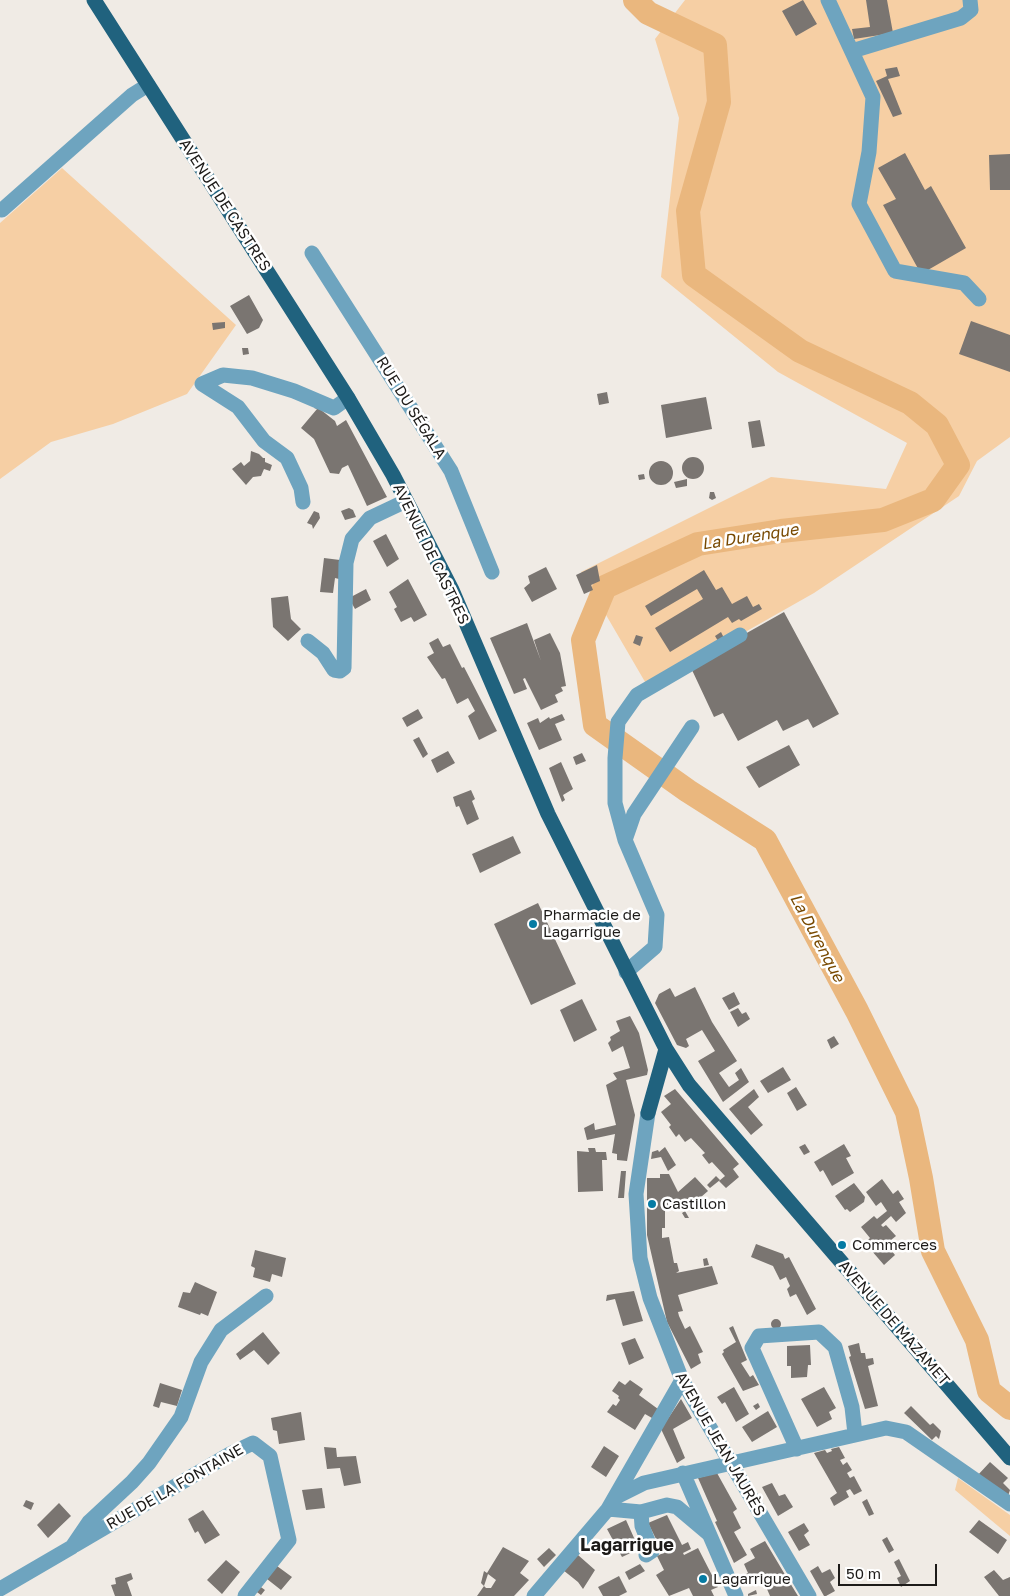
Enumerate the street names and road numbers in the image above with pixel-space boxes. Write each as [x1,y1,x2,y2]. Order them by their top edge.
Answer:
street label: AVENUE DE CASTRES [176,135,274,275]
street label: RUE DU SÉGALA [372,354,450,462]
street label: AVENUE DE CASTRES [389,481,473,627]
street label: AVENUE DE MAZAMET [835,1257,953,1389]
street label: AVENUE JEAN JAURÈS [671,1369,769,1519]
street label: RUE DE LA FONTAINE [103,1440,247,1534]

